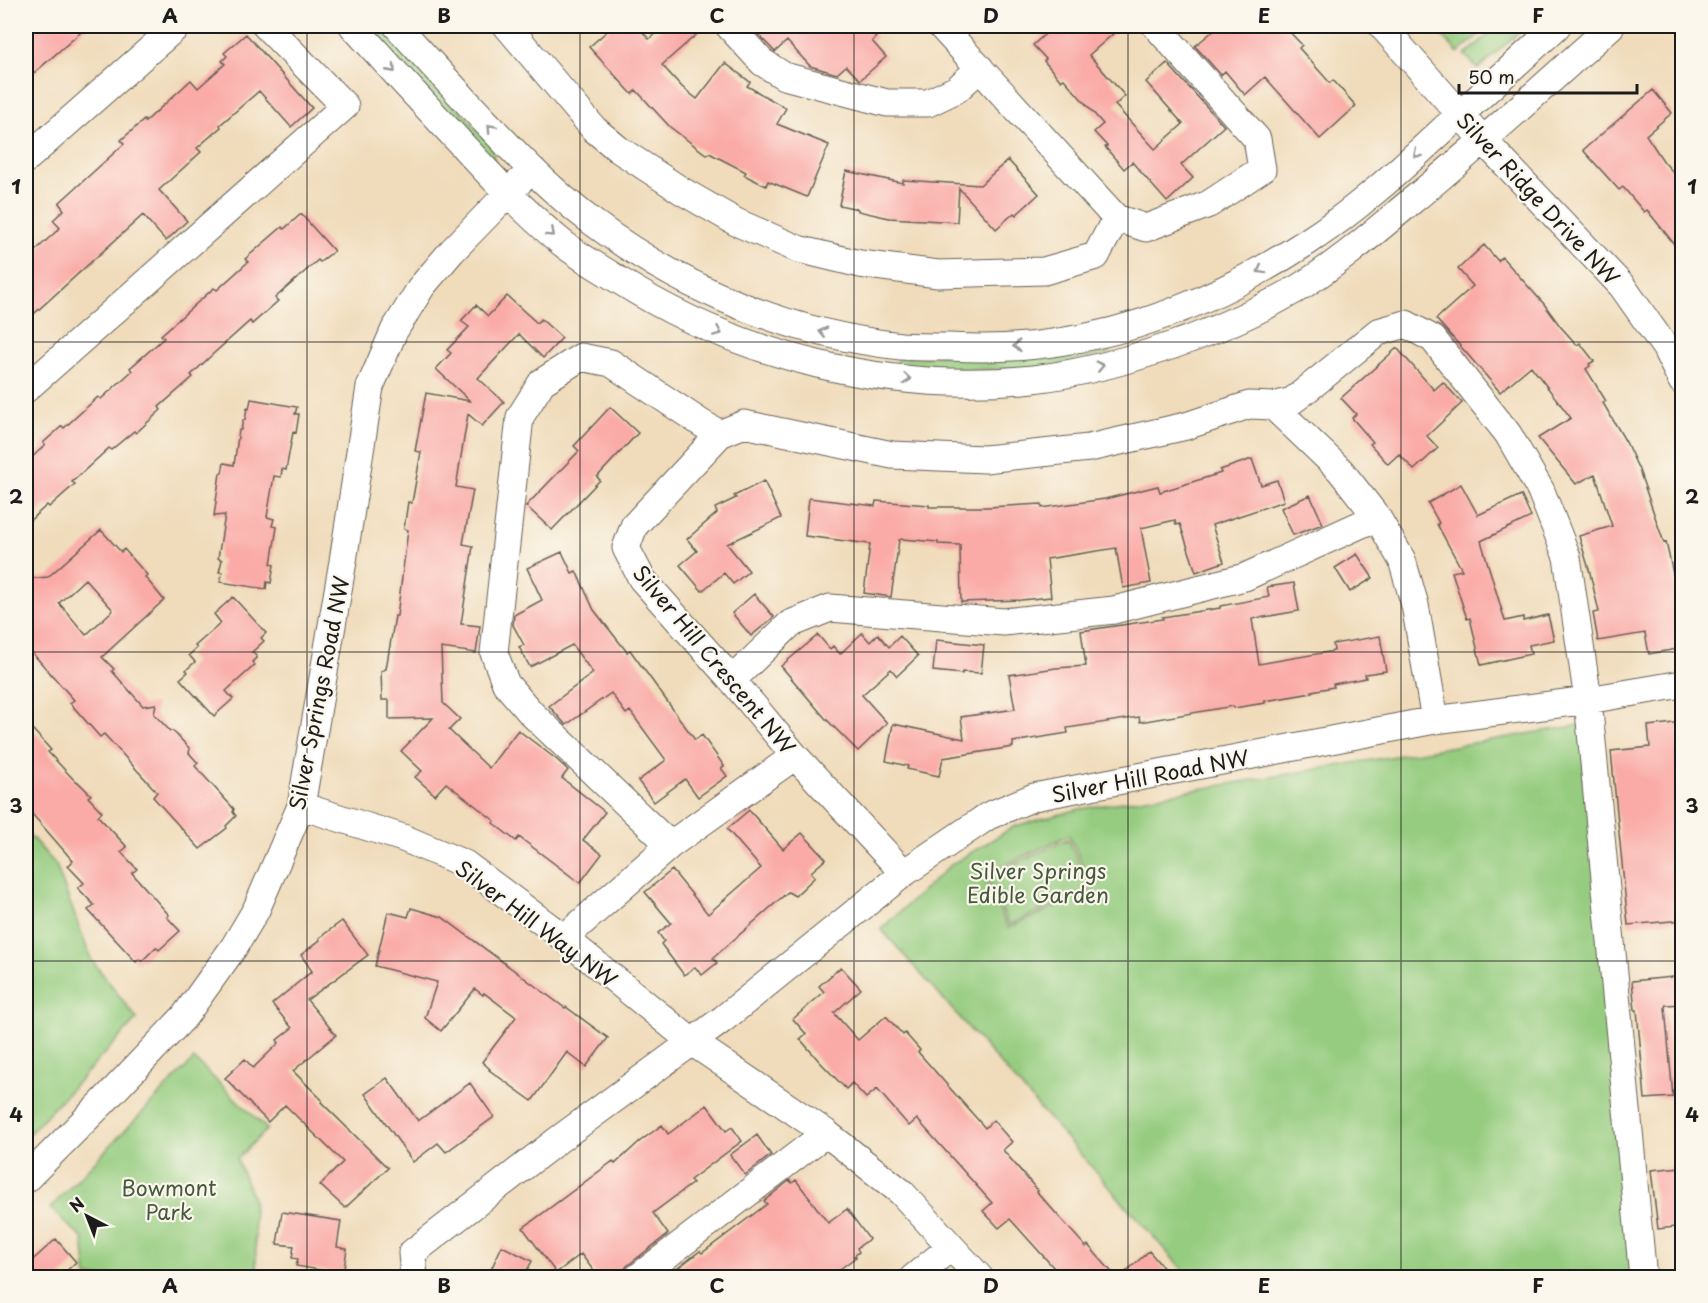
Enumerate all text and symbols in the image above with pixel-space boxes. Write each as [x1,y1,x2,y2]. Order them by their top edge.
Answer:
text: A [162,0,178,30]
text: B [437,0,451,30]
text: C [709,0,725,30]
text: D [983,0,999,30]
text: E [1258,0,1270,30]
text: F [1532,0,1544,30]
scale bar [1459,57,1638,95]
one-way arrow [385,62,396,73]
text: 50 m [1468,63,1515,90]
street label: Silver Ridge Drive NW [1450,104,1628,292]
one-way arrow [487,124,498,134]
one-way arrow [1413,147,1424,158]
text: 1 [11,171,21,201]
text: 1 [1687,171,1697,201]
one-way arrow [544,226,555,237]
one-way arrow [1256,263,1267,274]
one-way arrow [712,325,723,337]
one-way arrow [818,327,828,340]
one-way arrow [1012,339,1021,352]
one-way arrow [1095,360,1105,373]
one-way arrow [902,372,911,385]
text: 2 [9,481,23,511]
text: 2 [1685,481,1699,511]
street label: Silver Hill Crescent NW [626,557,804,761]
street label: Silver Springs Road NW [280,573,356,813]
street label: Silver Hill Road NW [1049,740,1252,810]
text: 3 [9,790,23,820]
text: 3 [1685,790,1699,820]
street label: Silver Hill Way NW [449,851,625,995]
park label: Silver Springs Edible Garden [967,854,1109,910]
text: 4 [9,1099,23,1129]
text: 4 [1685,1099,1699,1129]
park label: Bowmont Park [121,1171,217,1227]
north arrow [57,1186,117,1246]
text: N [64,1191,89,1217]
text: A [162,1270,178,1300]
text: B [437,1270,451,1300]
text: C [709,1270,725,1300]
text: D [983,1270,999,1300]
text: E [1258,1270,1270,1300]
text: F [1532,1270,1544,1300]

